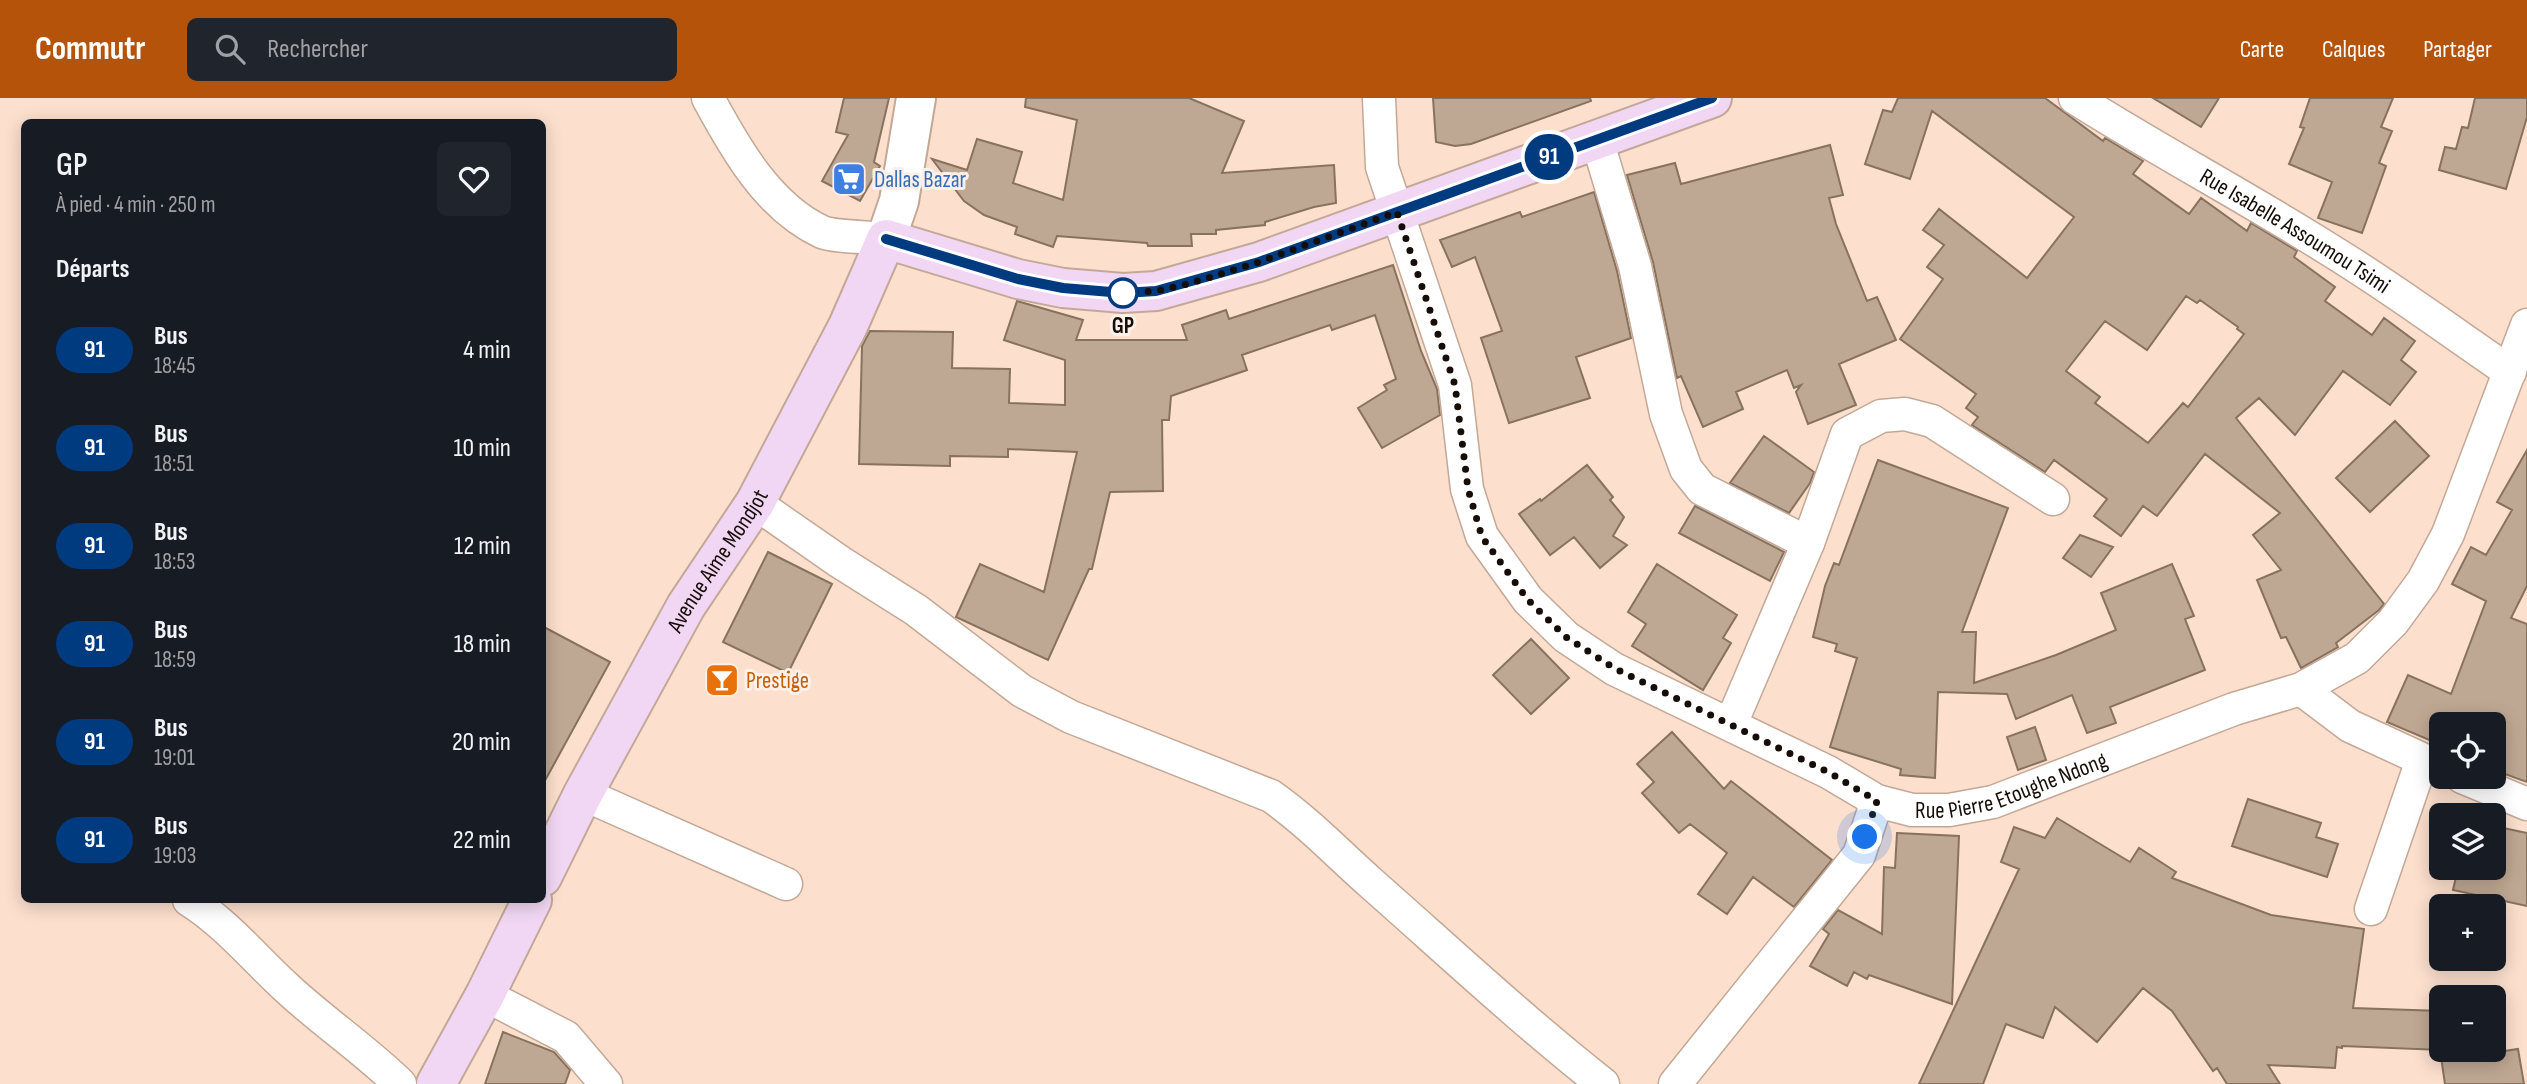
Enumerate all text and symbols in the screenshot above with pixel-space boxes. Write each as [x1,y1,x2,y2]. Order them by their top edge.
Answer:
search box [187,18,677,81]
text: Commutr [35,29,145,69]
icon: search [211,30,249,68]
text: Rechercher [267,34,368,65]
text: Carte [2240,35,2284,64]
text: Calques [2322,35,2385,64]
text: Partager [2423,35,2492,64]
line badge: 91 [1518,134,1580,180]
button: heart [437,142,511,216]
text: 91 [1539,142,1559,171]
text: GP [56,145,87,185]
supermarket icon: Dallas Bazar [830,160,868,198]
street label: Rue Isabelle Assoumou Tsimi [2195,163,2395,300]
place label: Dallas Bazar [874,166,967,194]
text: À pied · 4 min · 250 m [56,191,215,219]
text: Départs [56,254,129,285]
marker: GP [1108,278,1138,308]
place label: GP [1112,312,1134,340]
text: Bus [154,321,188,352]
text: 91 [84,335,105,364]
text: 4 min [463,335,511,366]
text: 18:45 [154,352,195,380]
text: Bus [154,419,188,450]
text: 91 [84,433,105,462]
text: 10 min [454,433,511,464]
text: 18:51 [154,450,194,478]
street label: Avenue Aime Mondjot [661,485,775,638]
text: Bus [154,517,188,548]
text: 91 [84,531,105,560]
text: 12 min [454,531,511,562]
text: 18:53 [154,548,195,576]
text: Bus [154,615,188,646]
text: 91 [84,629,105,658]
text: 18 min [454,629,511,660]
text: 18:59 [154,646,196,674]
bar icon: Prestige [703,661,741,699]
place label: Prestige [746,667,809,695]
map controls [2429,712,2506,1062]
button: locate [2429,712,2506,789]
text: Bus [154,713,188,744]
text: 91 [84,727,105,756]
text: 20 min [452,727,511,758]
text: 19:01 [154,744,195,772]
street label: Rue Pierre Etoughe Ndong [1915,746,2111,825]
button: layers [2429,803,2506,880]
text: Bus [154,811,188,842]
your location [1847,819,1882,854]
text: 91 [84,825,105,854]
text: 22 min [453,825,511,856]
text: 19:03 [154,842,196,870]
button: + [2429,894,2506,971]
button: − [2429,985,2506,1062]

